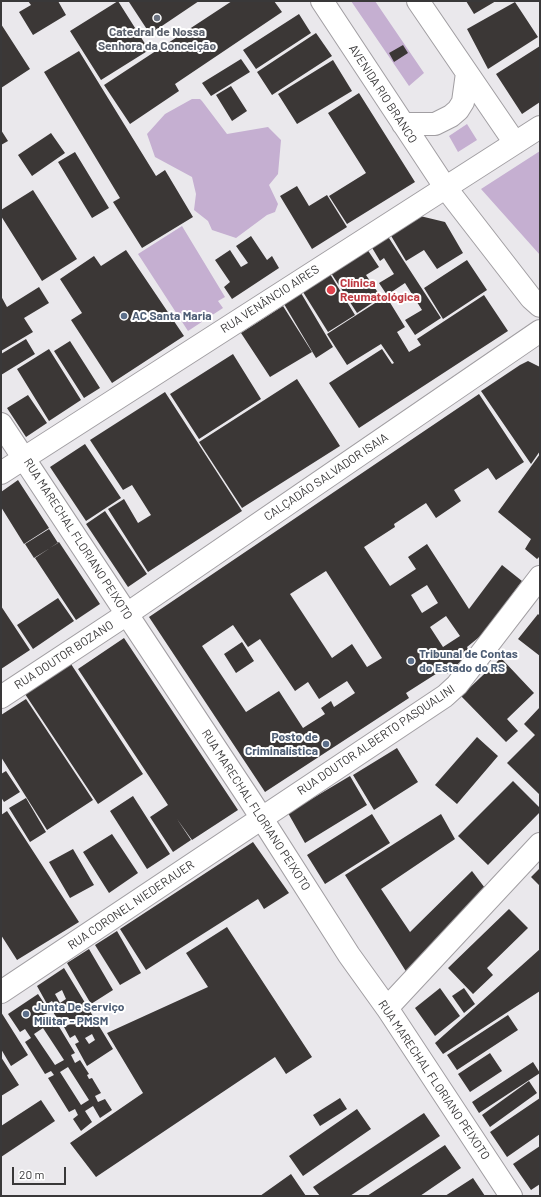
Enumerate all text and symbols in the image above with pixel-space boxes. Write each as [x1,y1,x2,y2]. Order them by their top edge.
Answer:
marker: Catedral de Nossa Senhora da Conceição [152,13,162,23]
place label: Catedral de Nossa Senhora da Conceição [98,25,216,53]
street label: AVENIDA RIO BRANCO [346,42,420,146]
street label: RUA VENÂNCIO AIRES [218,262,322,336]
place label: Clínica Reumatológica [340,276,420,304]
marker: Clínica Reumatológica [325,284,337,296]
place label: AC Santa Maria [132,309,212,323]
marker: AC Santa Maria [119,311,129,321]
street label: CALÇADÃO SALVADOR ISAIA [261,430,391,524]
street label: RUA MARECHAL FLORIANO PEIXOTO [20,456,136,622]
street label: RUA DOUTOR BOZANO [12,618,116,692]
place label: Tribunal de Contas do Estado do RS [419,647,518,675]
marker: Tribunal de Contas do Estado do RS [406,656,416,666]
street label: RUA DOUTOR ALBERTO PASQUALINI [295,682,457,798]
street label: RUA MARECHAL FLORIANO PEIXOTO [198,727,314,893]
place label: Posto de Criminalística [245,730,318,758]
marker: Posto de Criminalística [321,739,331,749]
street label: RUA CORONEL NIEDERAUER [65,857,197,953]
street label: RUA MARECHAL FLORIANO PEIXOTO [375,998,493,1162]
place label: Junta De Serviço Militar - PMSM [34,1000,125,1028]
marker: Junta De Serviço Militar - PMSM [21,1009,31,1019]
scale bar [14,1159,68,1185]
text: 20 m [19,1167,45,1181]

